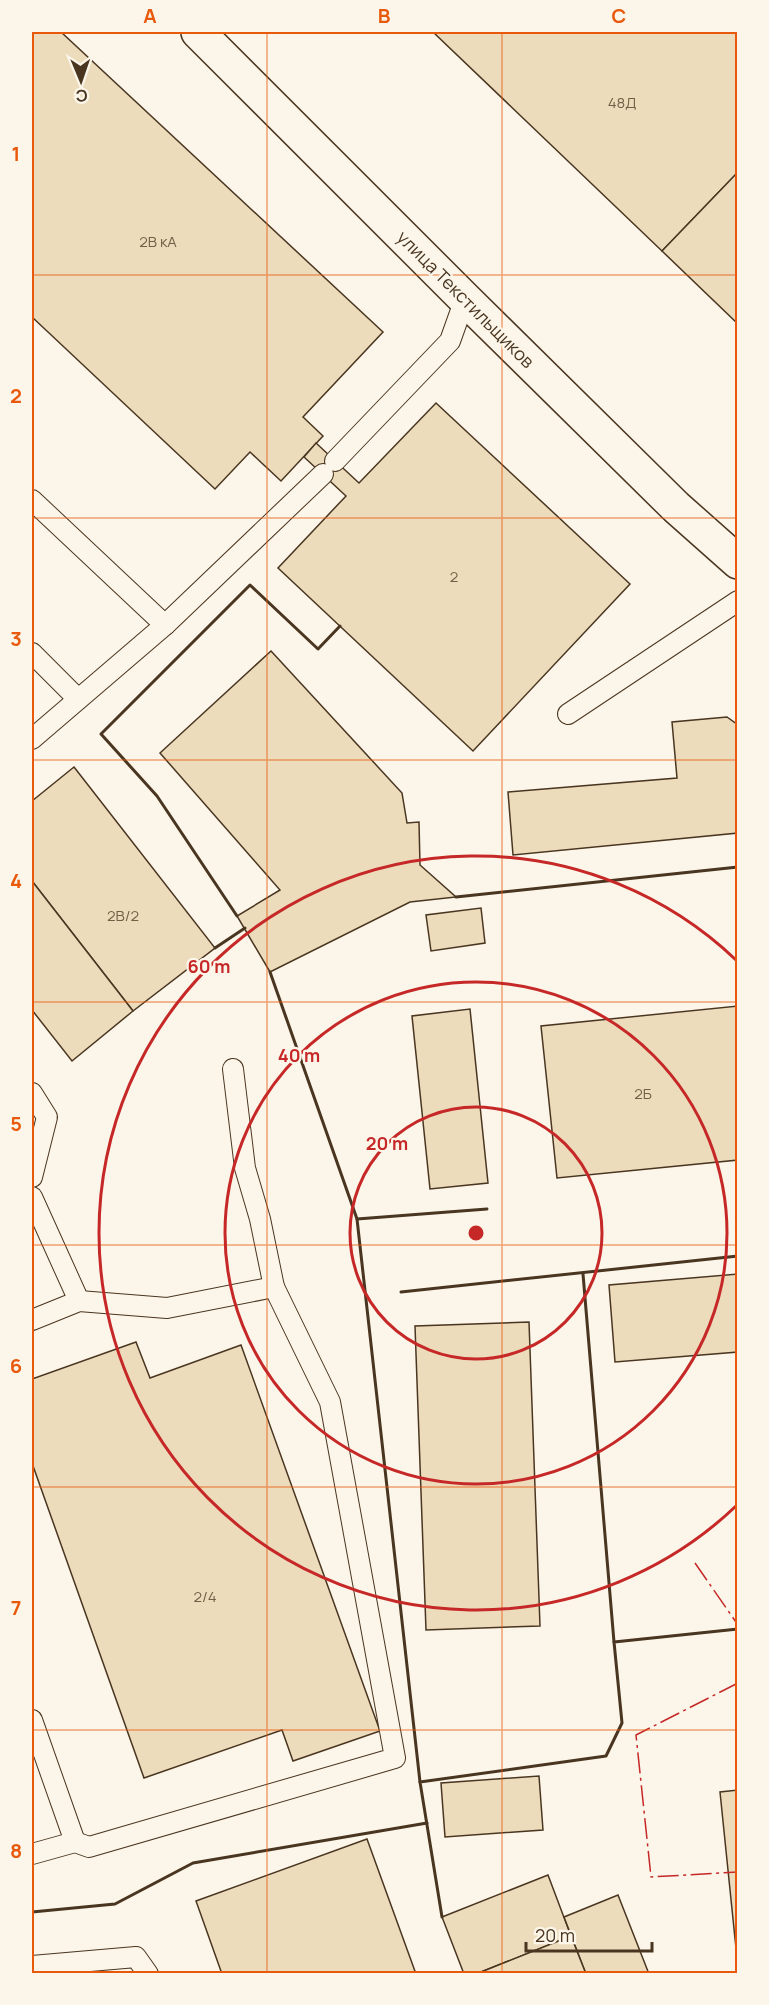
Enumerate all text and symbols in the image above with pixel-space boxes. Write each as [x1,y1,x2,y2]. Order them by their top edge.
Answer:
text: A [143,2,157,29]
text: B [378,2,391,29]
text: C [612,2,626,29]
north arrow [51,51,111,111]
text: С [75,85,88,107]
house number: 48Д [608,92,636,113]
text: 1 [12,140,20,167]
street label: улица Текстильщиков [392,225,540,373]
house number: 2В кА [139,231,177,252]
text: 2 [10,382,22,409]
house number: 2 [450,566,458,587]
text: 3 [10,625,22,652]
text: 4 [10,867,22,894]
house number: 2В/2 [107,905,139,926]
text: 60 m [188,954,230,978]
text: 40 m [278,1043,320,1067]
house number: 2Б [634,1083,652,1104]
text: 5 [10,1110,22,1137]
text: 20 m [366,1131,408,1155]
centre of rings [466,1223,486,1243]
text: 6 [10,1352,22,1379]
house number: 2/4 [193,1586,217,1607]
text: 7 [11,1594,21,1621]
text: 8 [10,1837,22,1864]
scale bar [526,1915,652,1953]
text: 20 m [535,1923,575,1947]

